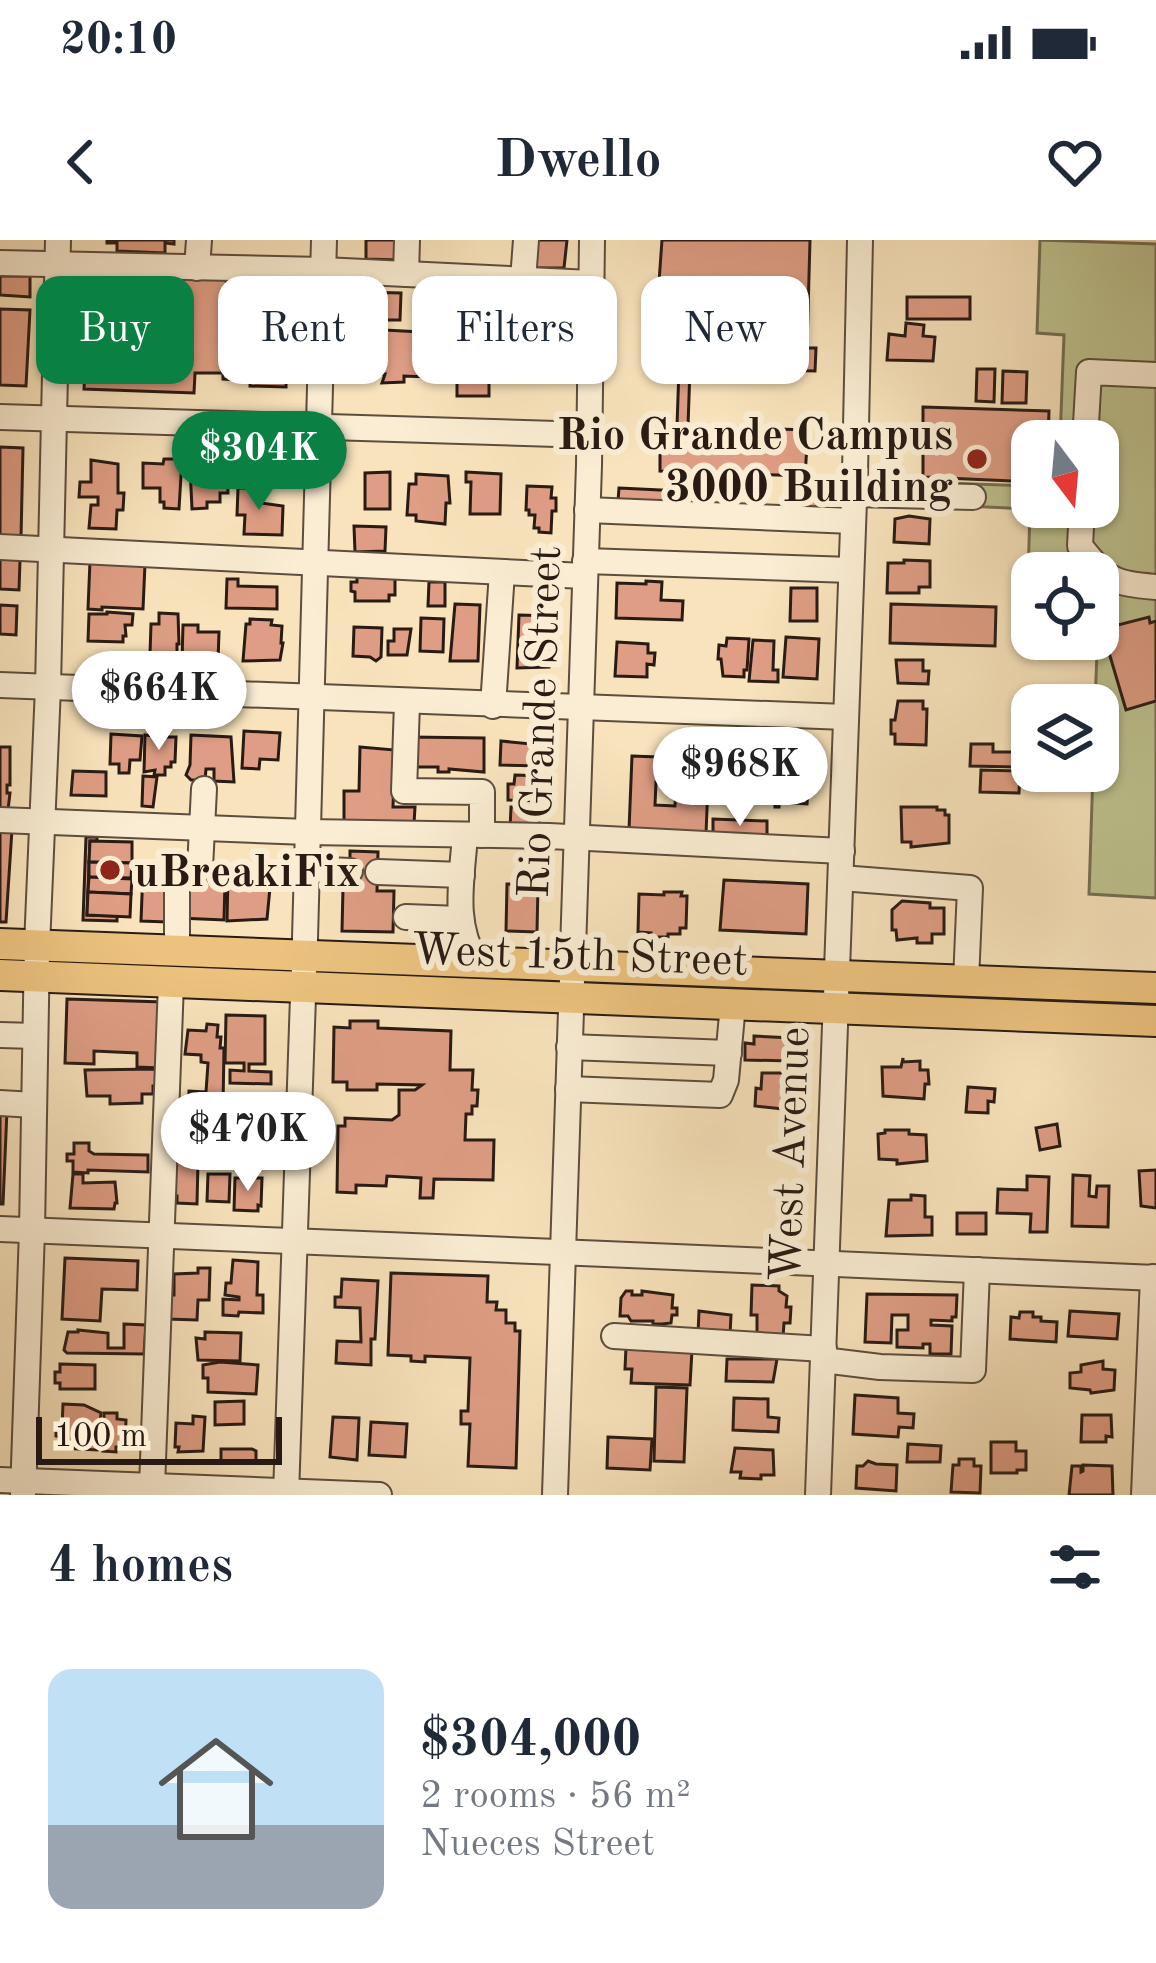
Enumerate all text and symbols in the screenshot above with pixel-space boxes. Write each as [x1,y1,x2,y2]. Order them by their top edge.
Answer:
text: 20:10 [60,19,177,64]
icon: back [48,129,114,195]
icon: heart [1042,129,1108,195]
text: Dwello [494,135,662,189]
chip: Buy [36,276,194,384]
chip: Rent [218,276,388,384]
chip: Filters [412,276,617,384]
chip: New [641,276,809,384]
pin: $304K [175,411,343,513]
place label: Rio Grande Campus 3000 Building [557,415,953,512]
north arrow [1011,420,1119,528]
map controls [1011,420,1119,792]
text: $304K [199,430,319,469]
marker: Rio Grande Campus 3000 Building [964,446,990,472]
street label: Rio Grande Street [514,545,571,899]
button: locate [1011,552,1119,660]
pin: $664K [75,651,243,753]
text: $664K [99,670,219,709]
button: layers [1011,684,1119,792]
pin: $968K [656,727,824,829]
text: $968K [680,746,800,785]
place label: uBreakiFix [134,852,360,897]
marker: uBreakiFix [97,857,123,883]
street label: West 15th Street [411,929,749,986]
street label: West Avenue [766,1026,819,1282]
pin: $470K [164,1092,332,1194]
text: $470K [188,1111,308,1150]
scale bar [36,1411,282,1464]
text: 100 m [54,1421,147,1454]
icon: filters [1042,1534,1108,1600]
text: 4 homes [48,1542,233,1593]
text: $304,000 [420,1716,641,1767]
icon: home [144,1717,288,1861]
text: 2 rooms · 56 m² [420,1777,691,1816]
text: Nueces Street [420,1825,655,1864]

